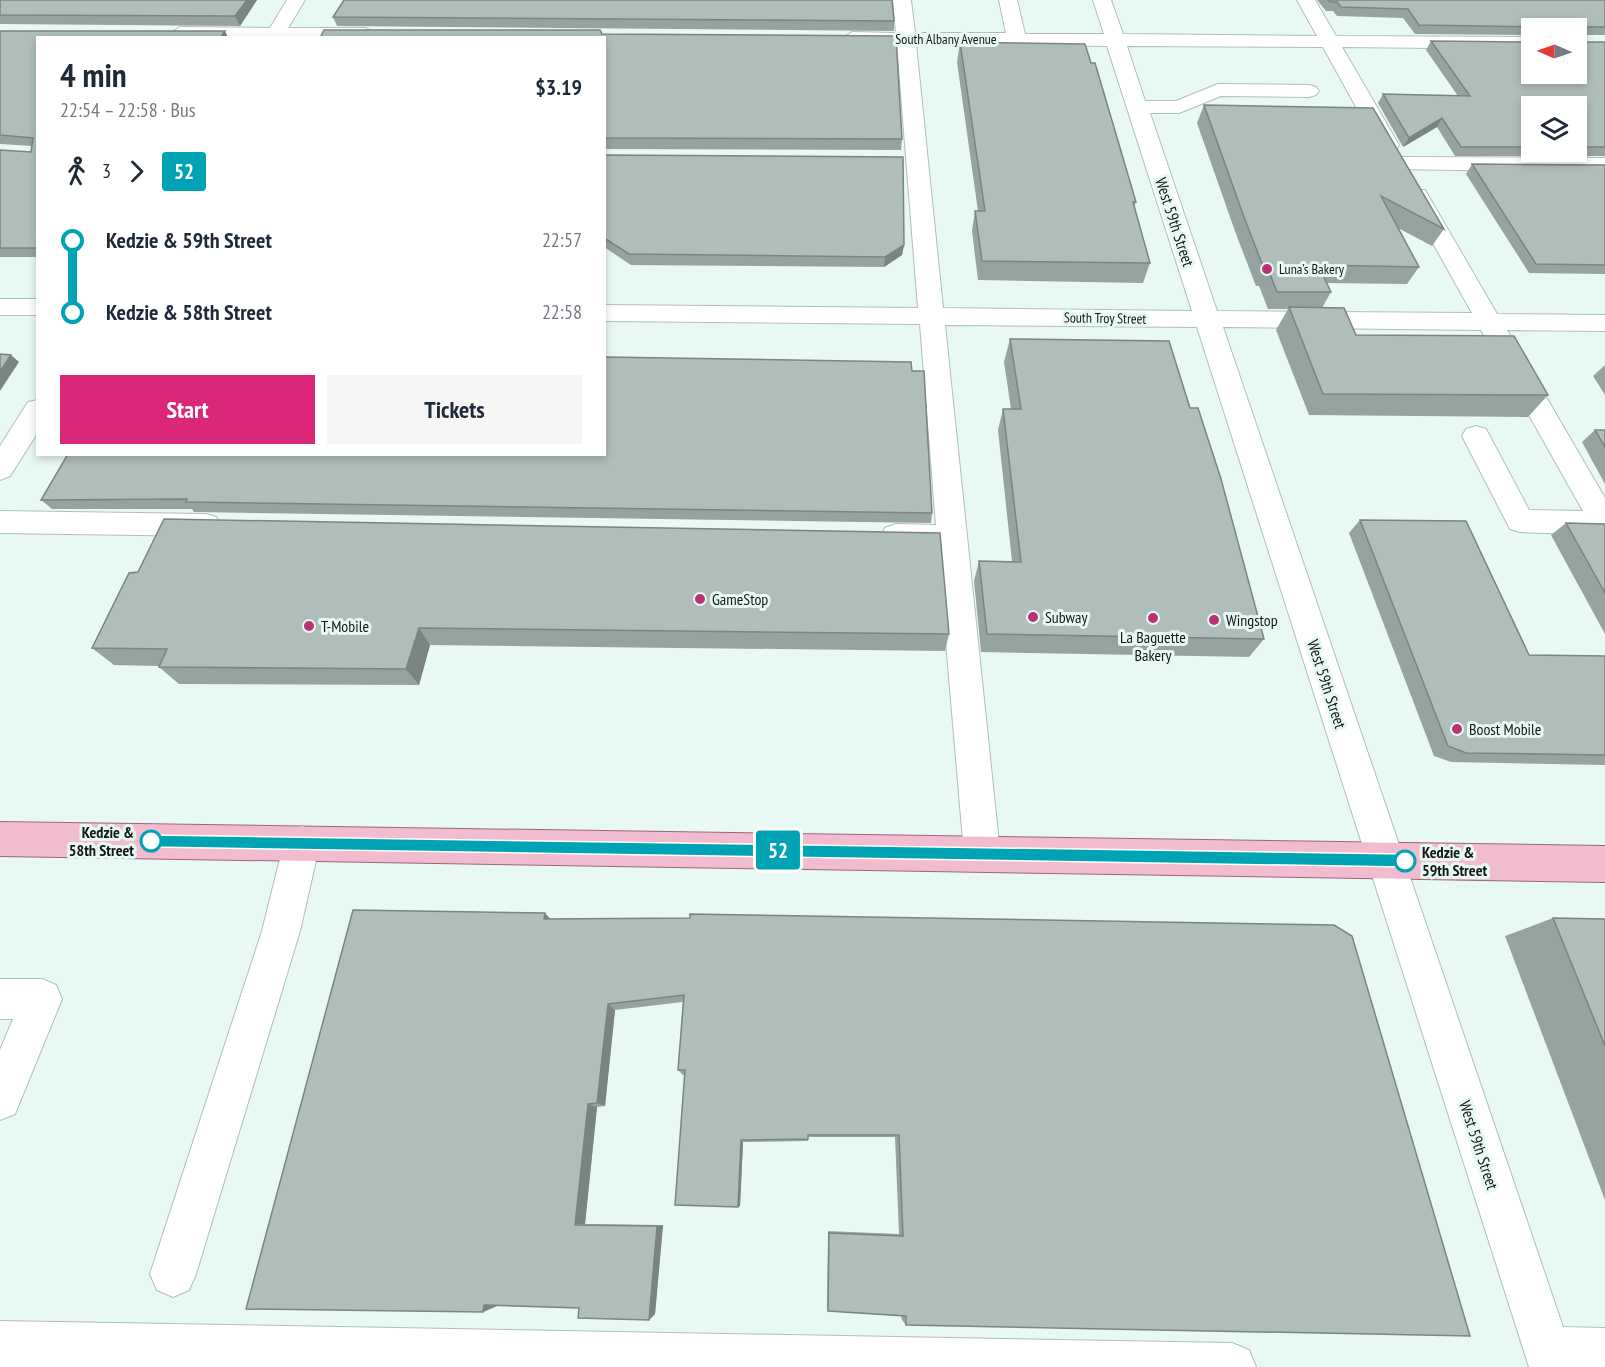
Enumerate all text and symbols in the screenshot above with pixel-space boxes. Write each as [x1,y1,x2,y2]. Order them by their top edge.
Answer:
north arrow [1521,18,1587,84]
map controls [1521,18,1587,162]
street label: South Albany Avenue [895,30,997,48]
text: 4 min [60,53,127,96]
text: $3.19 [535,73,582,101]
button: layers [1521,96,1587,162]
text: 22:54 – 22:58 · Bus [60,97,195,123]
icon: walk [60,155,93,188]
icon: forward [120,155,153,188]
text: 3 [102,158,111,184]
text: 52 [174,158,194,185]
street label: West 59th Street [1151,175,1199,270]
text: Kedzie & 59th Street [106,226,272,254]
text: 22:57 [542,227,582,253]
place label: Luna’s Bakery [1279,260,1345,278]
marker: Luna’s Bakery [1260,262,1274,276]
text: Kedzie & 58th Street [106,298,272,326]
text: 22:58 [542,299,582,325]
street label: South Troy Street [1064,308,1146,328]
button: Start [60,375,315,444]
button: Tickets [327,375,582,444]
place label: GameStop [712,589,768,609]
marker: GameStop [693,592,707,606]
place label: Subway [1045,607,1087,627]
marker: Subway [1026,610,1040,624]
place label: Wingstop [1226,610,1278,630]
marker: La Baguette Bakery [1146,611,1160,625]
marker: Wingstop [1207,613,1221,627]
place label: T-Mobile [321,616,369,636]
marker: T-Mobile [302,619,316,633]
place label: La Baguette Bakery [1120,627,1186,665]
street label: West 59th Street [1303,637,1351,732]
place label: Boost Mobile [1469,719,1541,739]
marker: Boost Mobile [1450,722,1464,736]
place label: Kedzie & 58th Street [69,822,134,860]
marker: Kedzie & 58th Street [140,830,162,852]
line badge: 52 [751,830,805,870]
text: 52 [768,837,788,864]
place label: Kedzie & 59th Street [1422,842,1487,880]
marker: Kedzie & 59th Street [1394,850,1416,872]
street label: West 59th Street [1455,1098,1503,1193]

